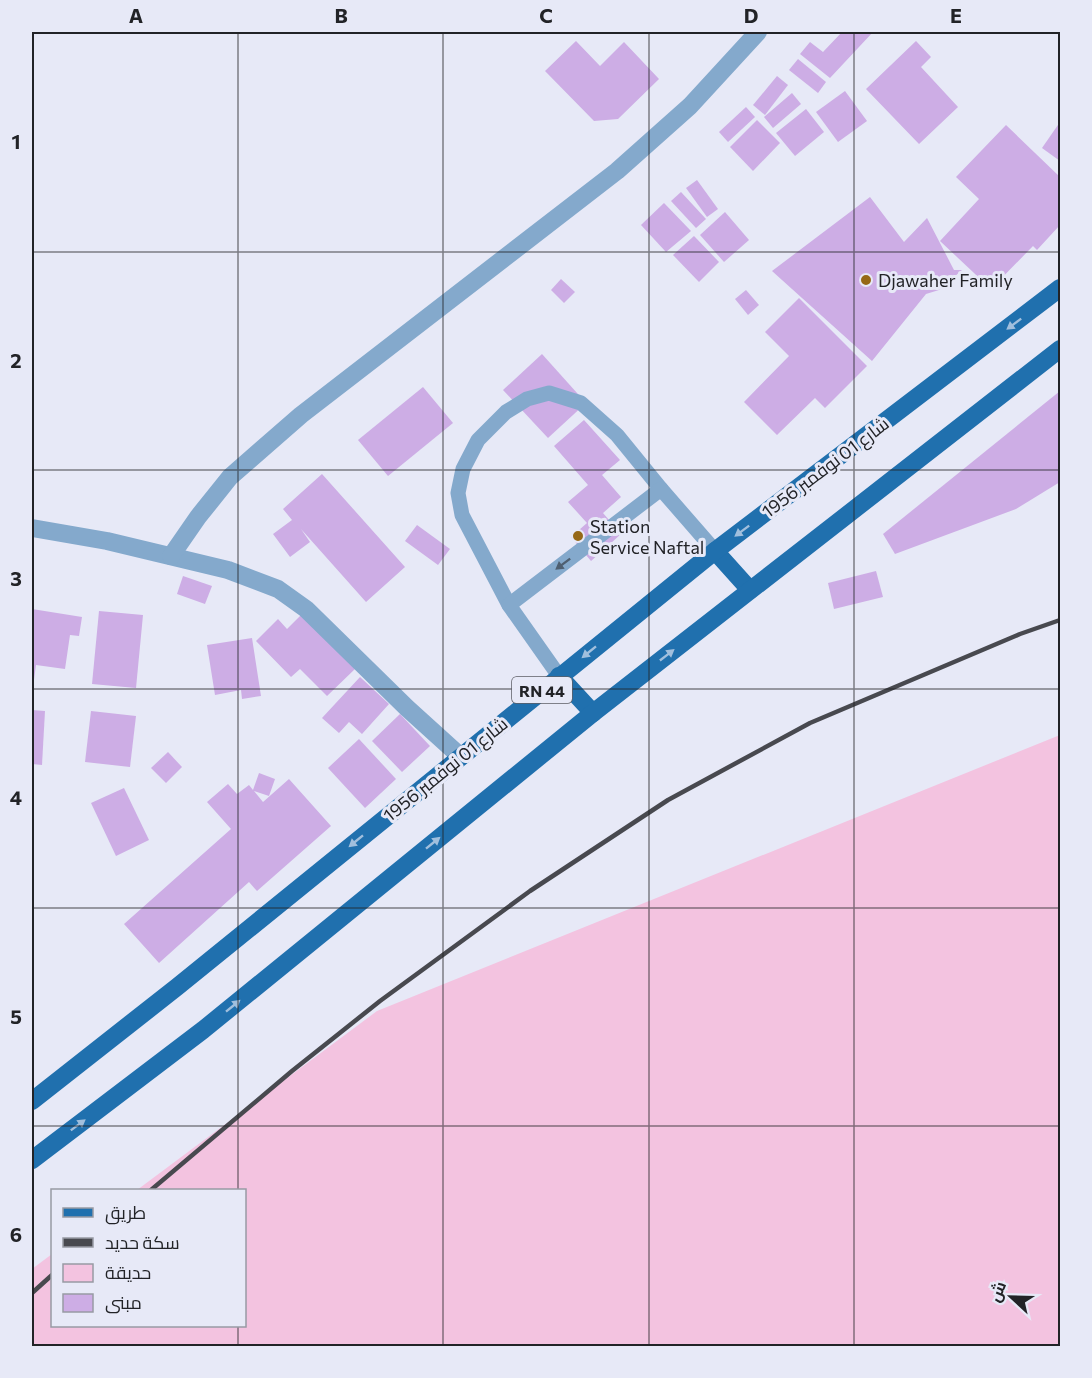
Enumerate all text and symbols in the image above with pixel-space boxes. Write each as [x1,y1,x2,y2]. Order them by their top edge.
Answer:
text: A [129,3,143,27]
text: B [334,3,348,27]
text: C [539,3,553,27]
text: D [744,3,758,27]
text: E [950,3,962,27]
text: 1 [11,129,21,153]
place label: Djawaher Family [878,269,1013,291]
marker: Djawaher Family [859,273,873,287]
one-way arrow [1006,317,1022,330]
text: 2 [10,348,22,372]
street label: شارع 01 نوفمبر 1956 [757,412,894,524]
place label: Station Service Naftal [590,515,704,558]
one-way arrow [734,524,749,536]
marker: Station Service Naftal [571,529,585,543]
one-way arrow [555,558,570,570]
text: 3 [10,566,22,590]
one-way arrow [581,646,597,659]
one-way arrow [659,650,674,662]
road number: RN 44 [512,677,572,703]
street label: شارع 01 نوفمبر 1956 [378,712,513,827]
text: 4 [10,785,22,809]
one-way arrow [348,835,364,848]
one-way arrow [425,837,441,850]
one-way arrow [225,1000,240,1013]
text: 5 [10,1004,22,1028]
one-way arrow [70,1119,86,1131]
legend [51,1189,246,1327]
text: طريق [105,1201,146,1225]
text: 6 [10,1222,22,1246]
text: سكة حديد [105,1231,180,1253]
text: حديقة [105,1261,151,1283]
north arrow [981,1267,1041,1327]
text: ش [984,1278,1010,1305]
text: مبنى [105,1291,142,1314]

